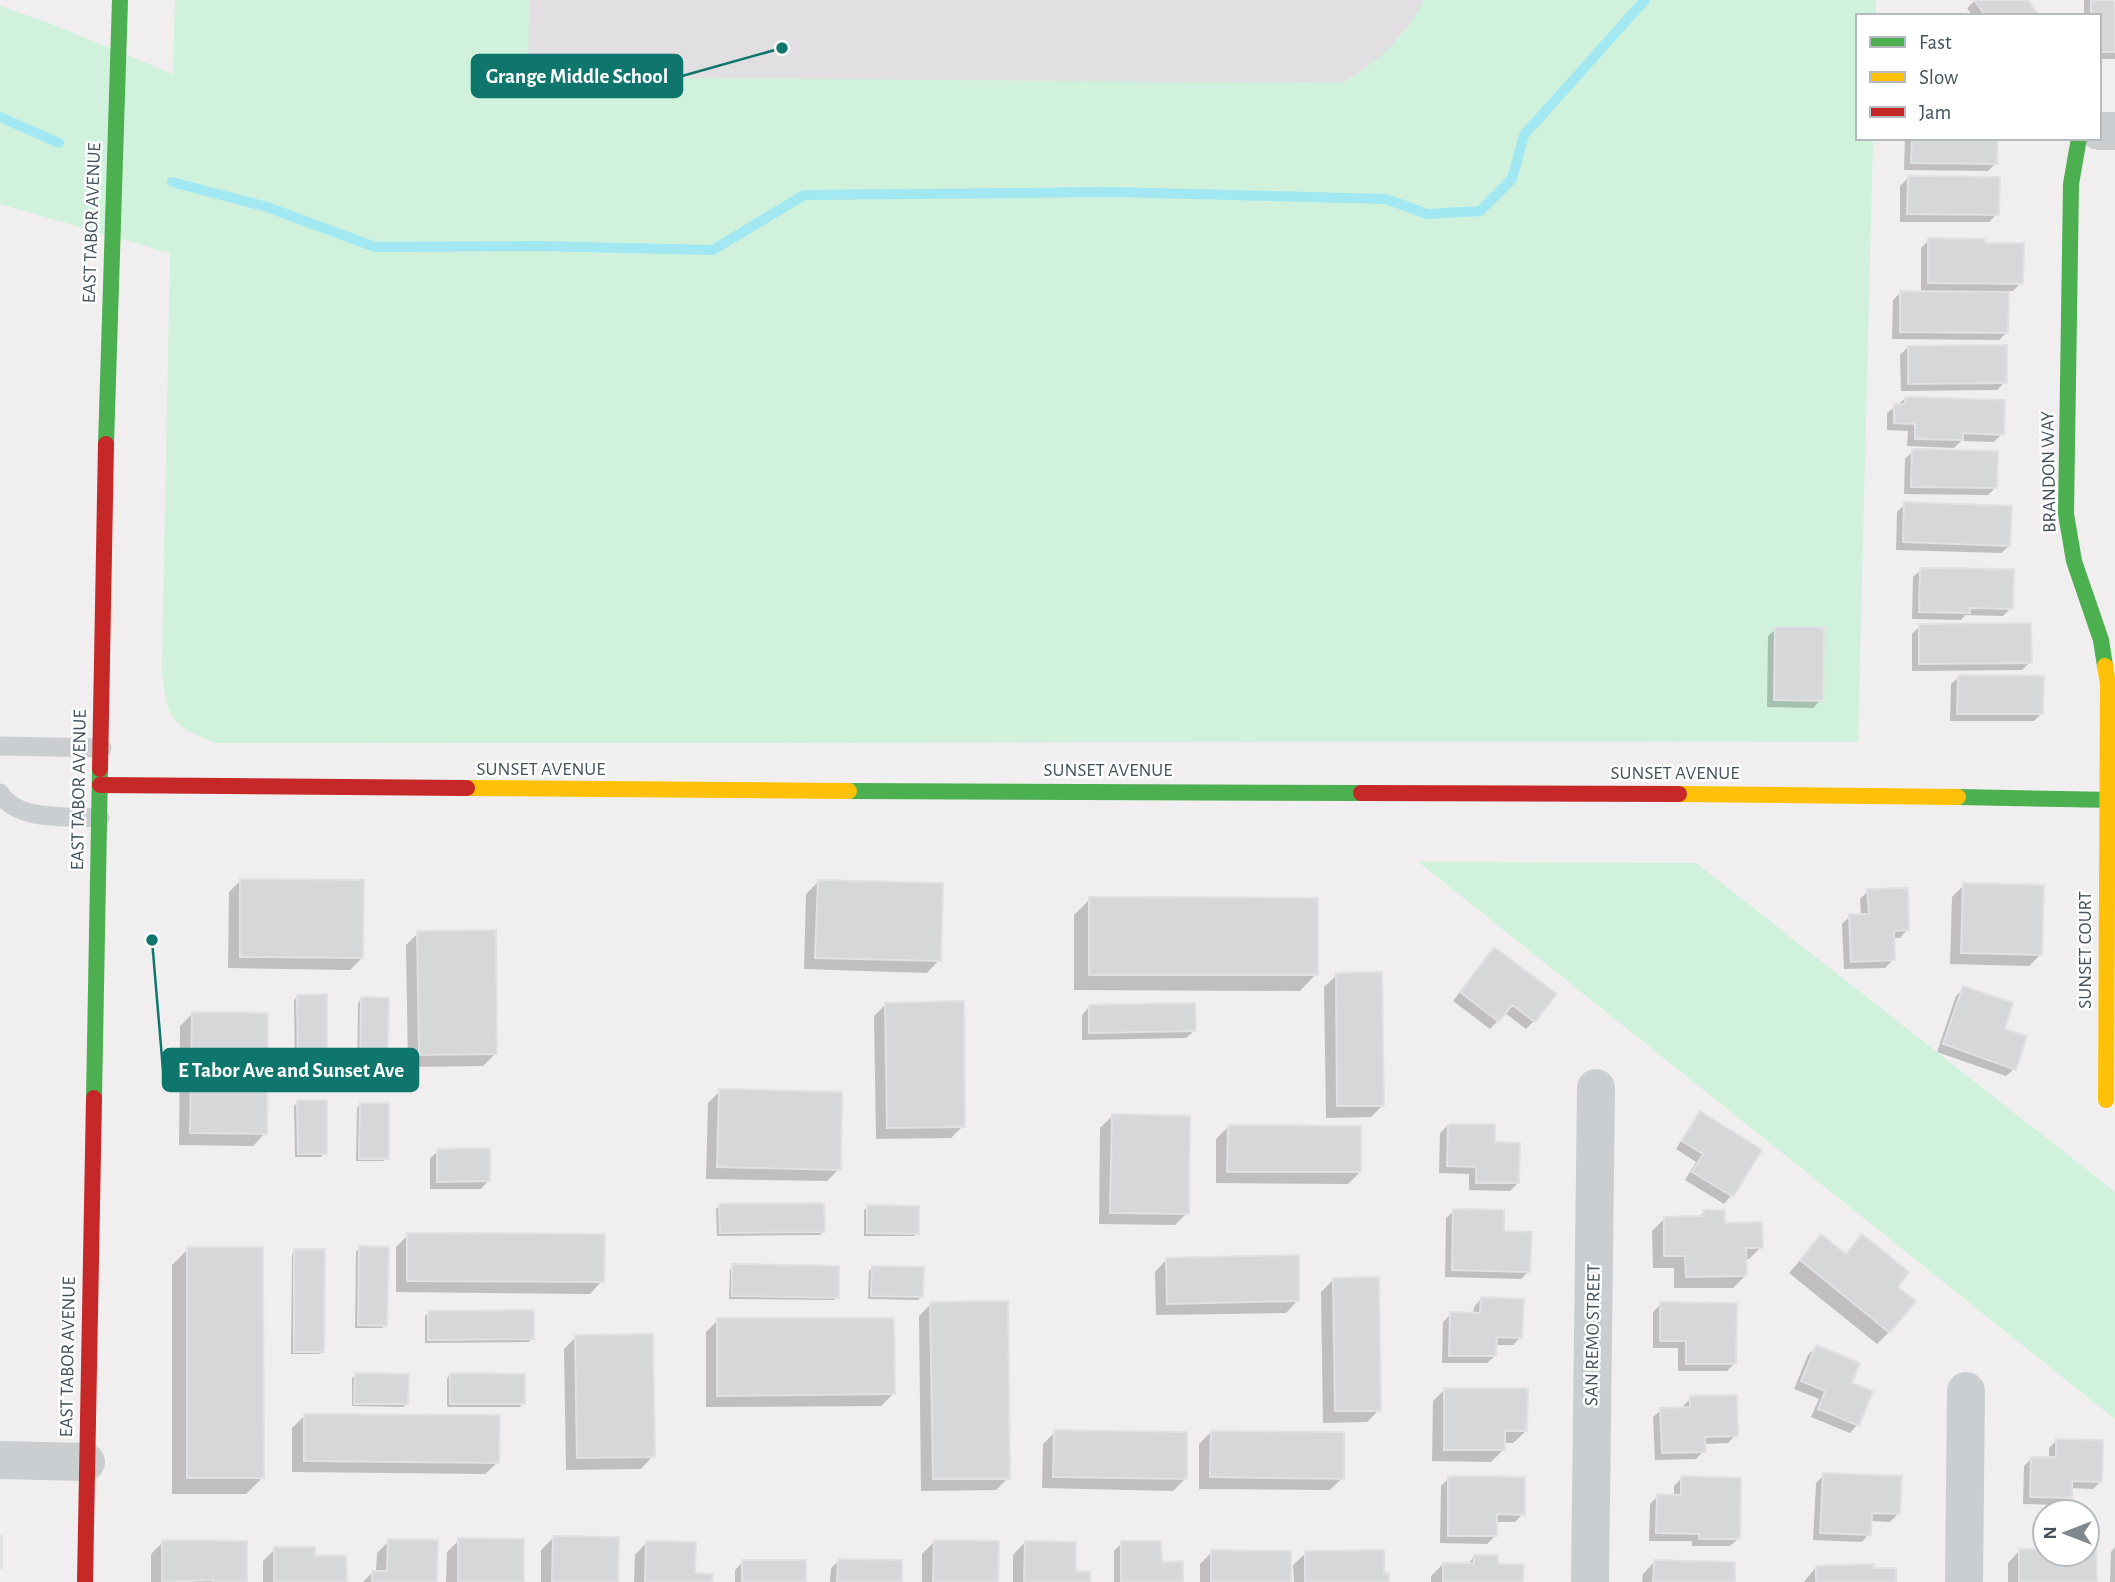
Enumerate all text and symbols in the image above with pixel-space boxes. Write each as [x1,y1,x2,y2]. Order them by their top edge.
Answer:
legend [1856,14,2101,140]
text: Fast [1919,32,1952,53]
callout: Grange Middle School [472,55,682,97]
text: Grange Middle School [486,66,668,87]
text: Slow [1919,67,1958,88]
text: Jam [1919,102,1951,123]
street label: EAST TABOR AVENUE [80,142,104,304]
street label: BRANDON WAY [2038,411,2060,533]
street label: EAST TABOR AVENUE [68,709,90,871]
street label: SUNSET AVENUE [477,760,605,779]
street label: SUNSET AVENUE [1044,761,1172,780]
street label: SUNSET AVENUE [1611,764,1739,783]
street label: SUNSET COURT [2076,891,2095,1009]
callout: E Tabor Ave and Sunset Ave [163,1049,418,1091]
text: E Tabor Ave and Sunset Ave [178,1060,404,1081]
street label: SAN REMO STREET [1582,1264,1604,1406]
street label: EAST TABOR AVENUE [57,1276,79,1438]
north arrow [2031,1498,2101,1568]
text: N [2041,1526,2060,1540]

